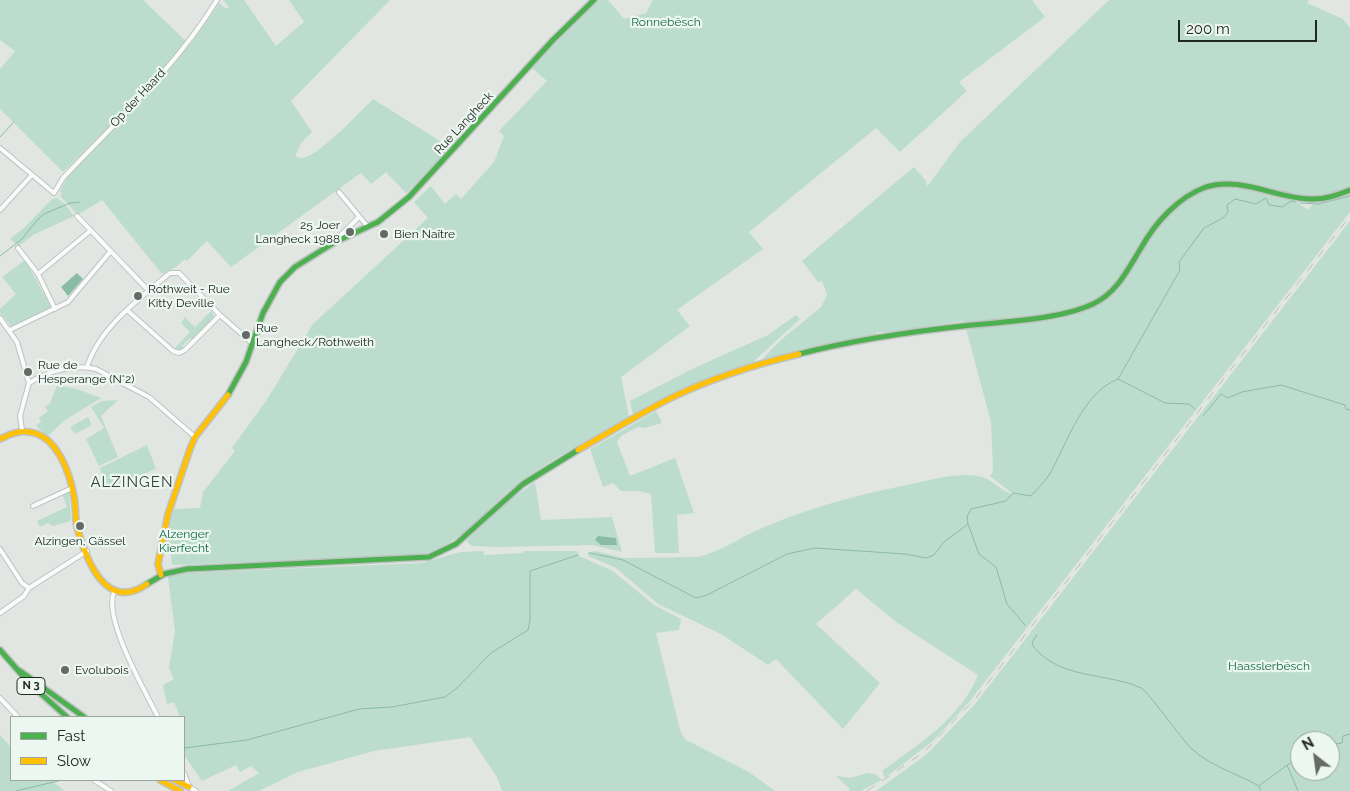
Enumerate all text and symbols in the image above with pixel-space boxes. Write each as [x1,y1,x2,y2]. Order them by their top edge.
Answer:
scale bar [1180,10,1319,42]
park label: Ronnebësch [631,15,701,29]
text: 200 m [1186,20,1230,38]
street label: Op der Haard [107,66,169,130]
street label: Rue Langheck [431,89,497,157]
place label: 25 Joer Langheck 1988 [256,218,340,246]
marker: 25 Joer Langheck 1988 [344,226,356,238]
place label: Bien Naître [394,227,455,241]
marker: Bien Naître [378,228,390,240]
place label: Rothweit - Rue Kitty Deville [148,282,230,310]
marker: Rothweit - Rue Kitty Deville [132,290,144,302]
place label: Rue Langheck/Rothweith [256,321,374,349]
marker: Rue Langheck/Rothweith [240,329,252,341]
place label: Rue de Hesperange (N°2) [38,358,134,386]
marker: Rue de Hesperange (N°2) [22,366,34,378]
district label: ALZINGEN [89,473,175,491]
marker: Alzingen, Gässel [74,520,86,532]
park label: Alzenger Kierfecht [159,527,209,555]
place label: Alzingen, Gässel [34,534,126,548]
park label: Haasslerbësch [1228,659,1310,673]
place label: Evolubois [75,663,129,677]
marker: Evolubois [59,664,71,676]
road number: N 3 [17,678,45,694]
legend [10,716,185,781]
text: Fast [57,727,85,745]
north arrow [1290,731,1340,781]
text: N [1299,734,1317,753]
text: Slow [57,752,91,770]

